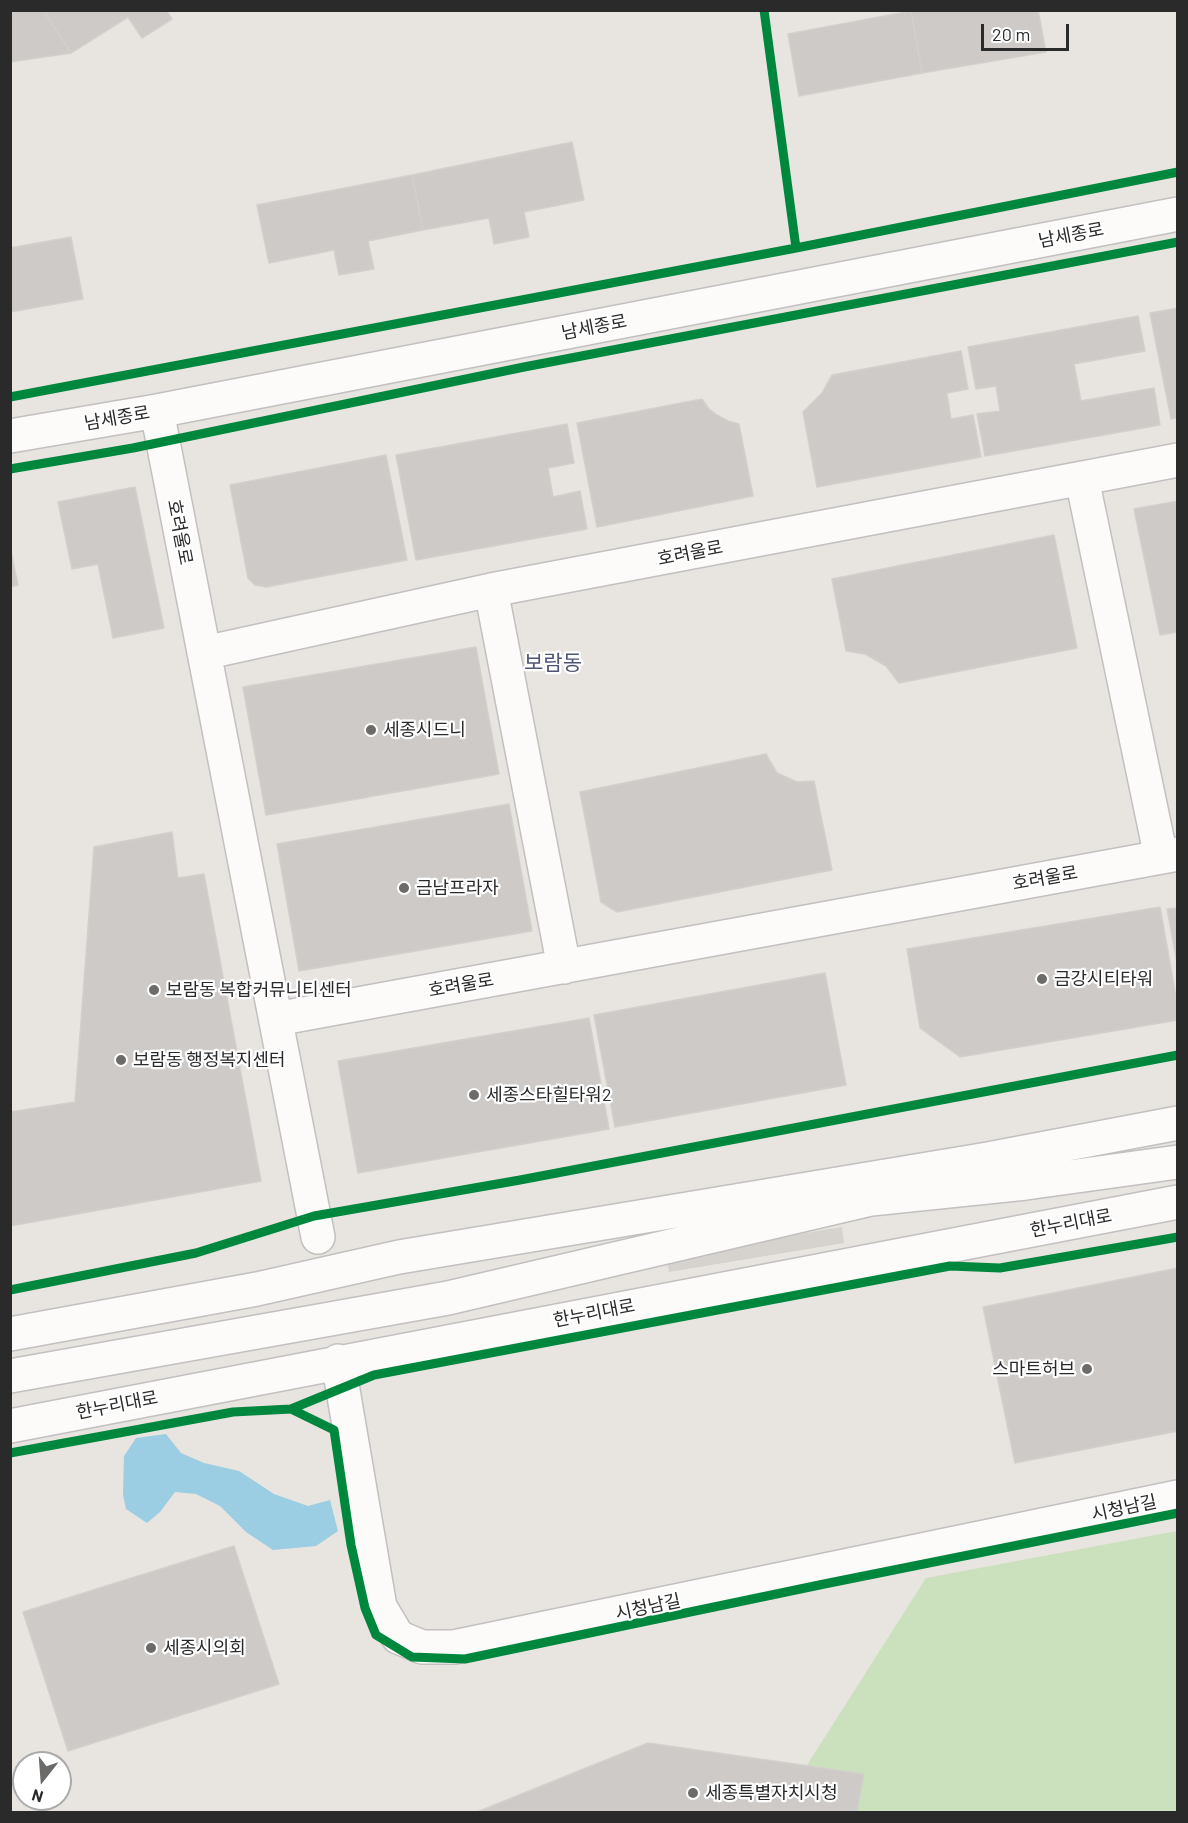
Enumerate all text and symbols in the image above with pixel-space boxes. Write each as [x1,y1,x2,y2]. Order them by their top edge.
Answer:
scale bar [984,12,1072,50]
text: 20 m [992,23,1030,45]
street label: 남세종로 [1036,218,1106,252]
street label: 남세종로 [559,310,629,344]
street label: 남세종로 [83,402,151,434]
street label: 호려울로 [163,497,197,567]
street label: 호려울로 [655,536,725,570]
district label: 보람동 [524,650,582,676]
place label: 세종시드니 [383,719,466,741]
marker: 세종시드니 [364,723,378,737]
street label: 호려울로 [1011,862,1079,894]
place label: 금남프라자 [416,877,499,899]
marker: 금남프라자 [397,881,411,895]
place label: 금강시티타워 [1054,968,1153,990]
street label: 호려울로 [427,969,495,1001]
marker: 금강시티타워 [1035,972,1049,986]
place label: 보람동 복합커뮤니티센터 [166,979,352,1001]
marker: 보람동 복합커뮤니티센터 [147,983,161,997]
place label: 보람동 행정복지센터 [133,1049,286,1071]
marker: 보람동 행정복지센터 [114,1053,128,1067]
place label: 세종스타힐타워2 [486,1084,612,1106]
marker: 세종스타힐타워2 [467,1088,481,1102]
street label: 한누리대로 [1028,1204,1114,1242]
street label: 한누리대로 [551,1294,637,1332]
place label: 스마트허브 [992,1358,1075,1380]
marker: 스마트허브 [1080,1362,1094,1376]
street label: 한누리대로 [74,1386,160,1424]
street label: 시청남길 [1089,1491,1159,1525]
street label: 시청남길 [613,1590,683,1624]
place label: 세종시의회 [163,1637,246,1659]
marker: 세종시의회 [144,1641,158,1655]
north arrow [12,1751,72,1811]
place label: 세종특별자치시청 [705,1782,837,1804]
text: N [29,1786,45,1807]
marker: 세종특별자치시청 [686,1786,700,1800]

